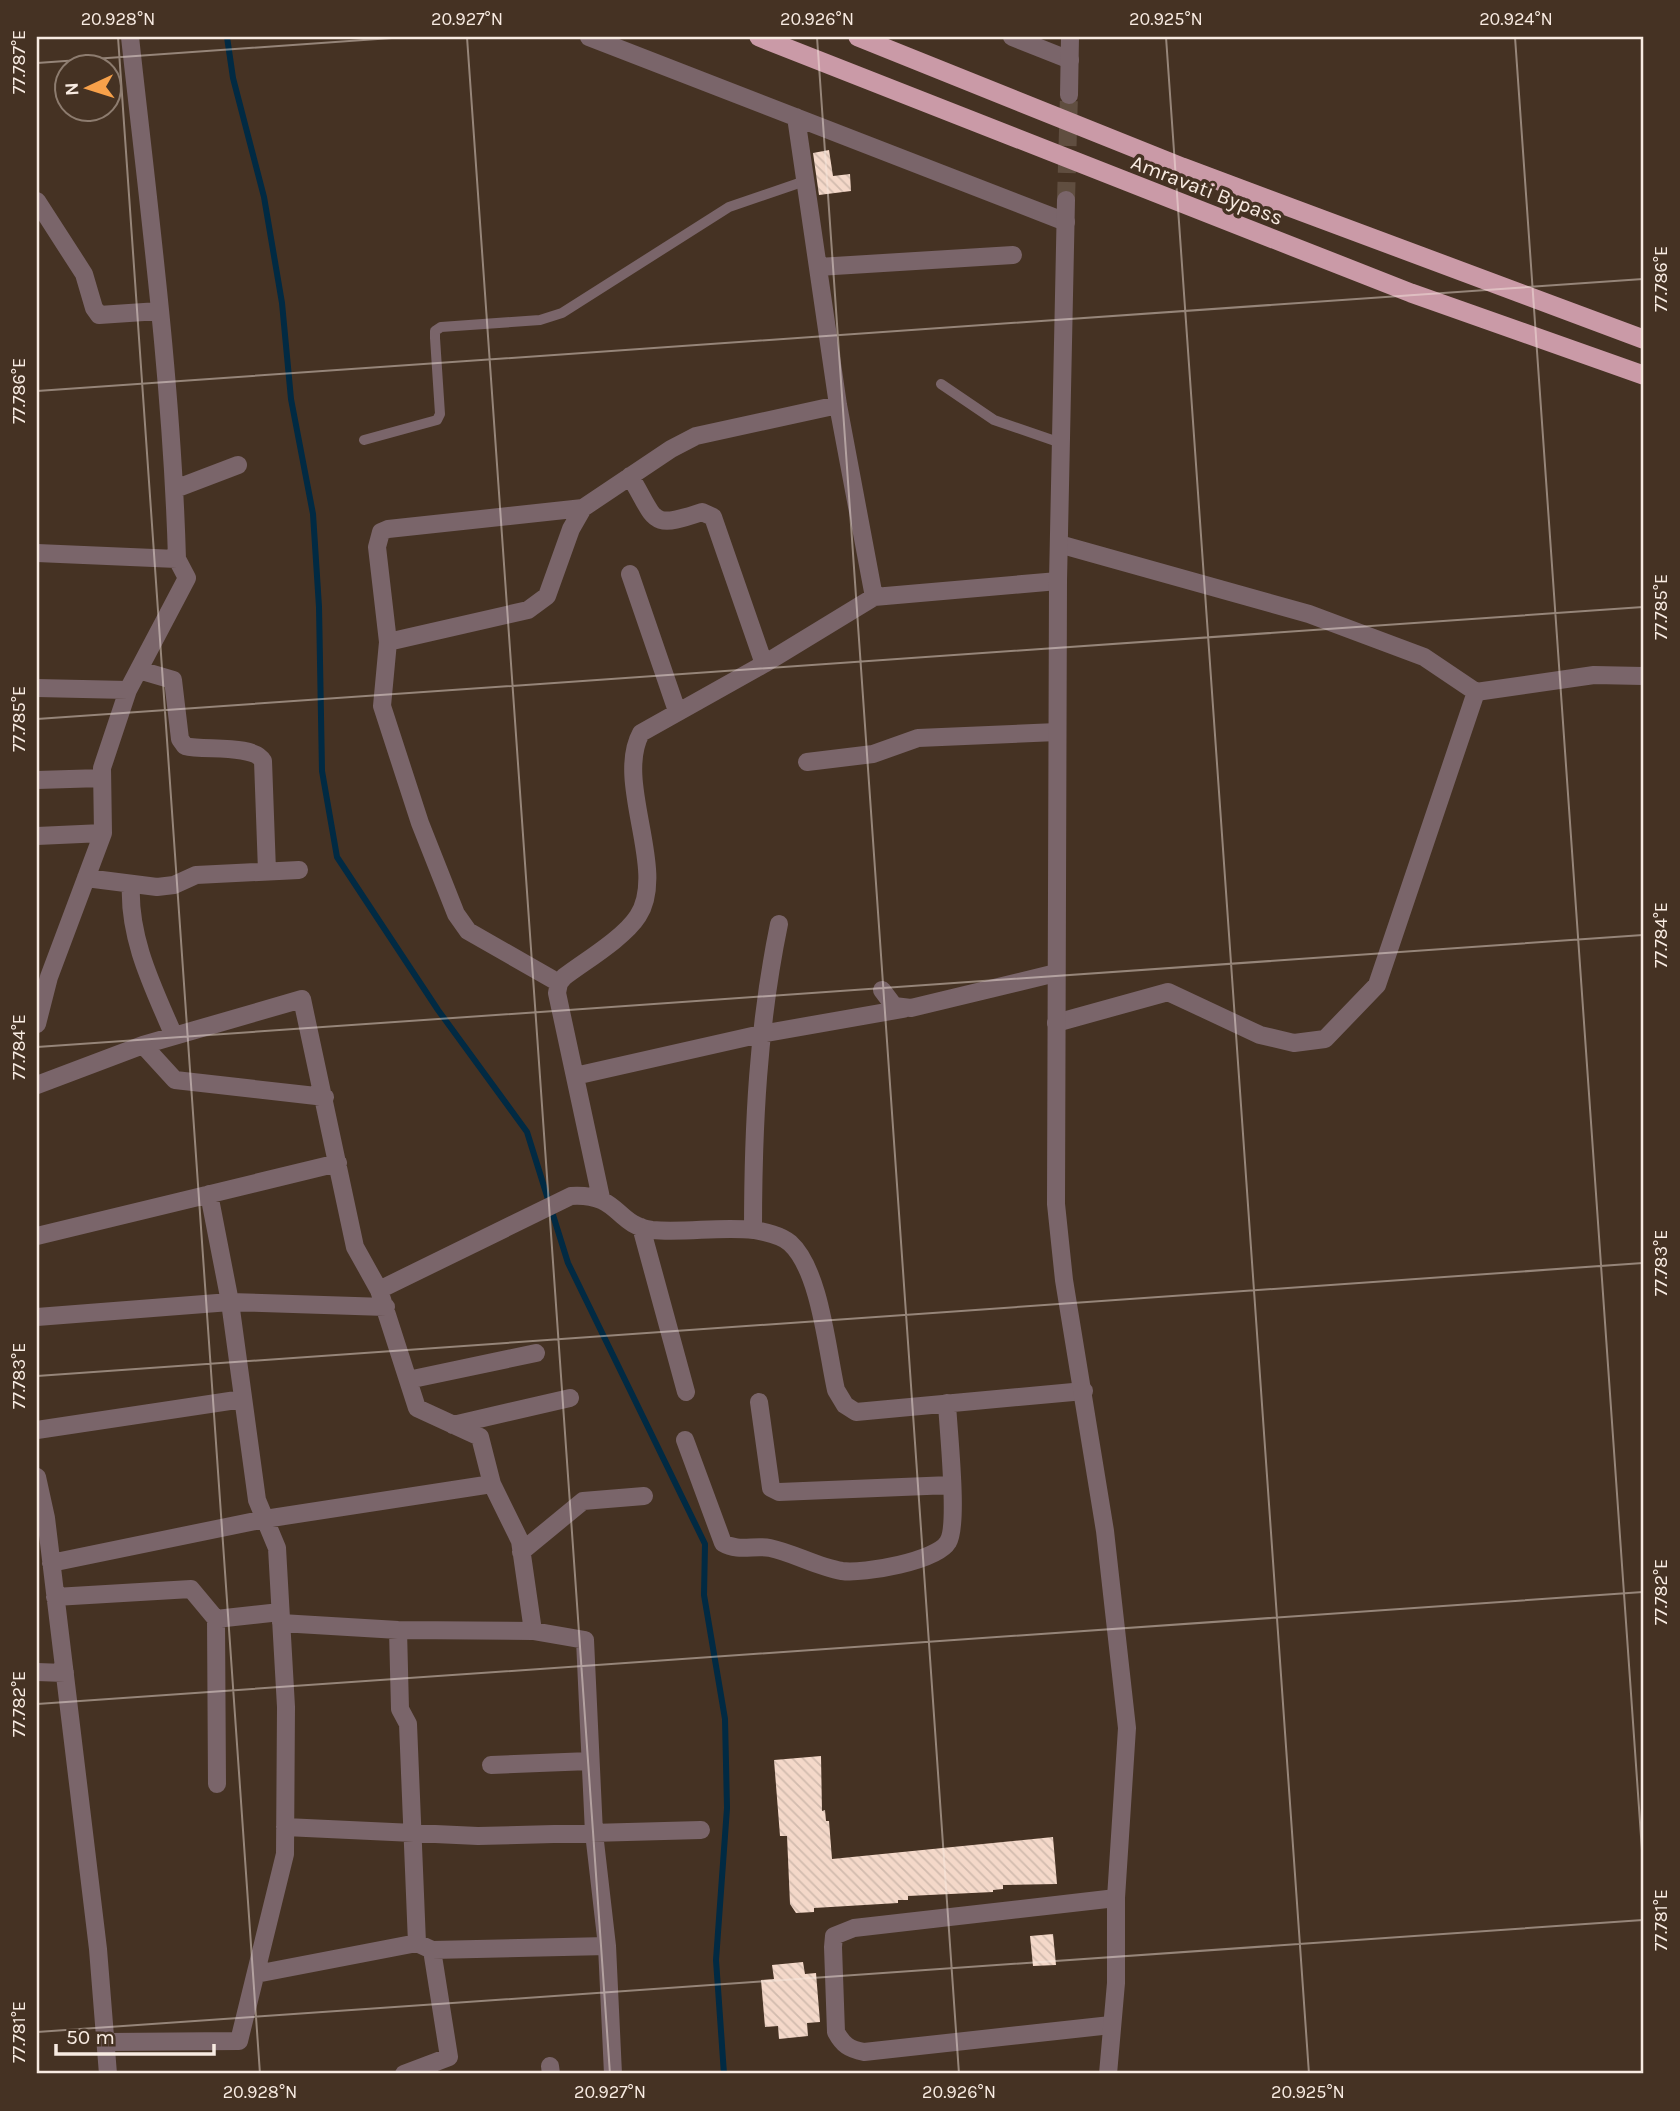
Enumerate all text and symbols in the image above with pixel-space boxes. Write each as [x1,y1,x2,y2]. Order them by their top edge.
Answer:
text: 20.928°N [81,8,155,30]
text: 20.927°N [431,8,503,30]
text: 20.926°N [780,8,854,30]
text: 20.925°N [1129,8,1203,30]
text: 20.924°N [1479,8,1553,30]
text: 77.787°E [8,30,30,94]
north arrow [52,52,122,122]
text: N [61,82,83,97]
street label: Amravati Bypass [1128,150,1286,230]
text: 77.786°E [1650,246,1672,312]
text: 77.786°E [8,358,30,424]
text: 77.785°E [1650,574,1672,640]
text: 77.785°E [8,686,30,752]
text: 77.784°E [1650,902,1672,968]
text: 77.784°E [8,1014,30,1080]
text: 77.783°E [1650,1230,1672,1296]
text: 77.783°E [8,1343,30,1409]
text: 77.782°E [1650,1559,1672,1625]
text: 77.782°E [8,1671,30,1737]
text: 77.781°E [1650,1889,1672,1951]
text: 77.781°E [8,2001,30,2063]
scale bar [56,2013,214,2057]
text: 50 m [66,2025,115,2049]
text: 20.928°N [223,2081,297,2103]
text: 20.927°N [574,2081,646,2103]
text: 20.926°N [922,2081,996,2103]
text: 20.925°N [1271,2081,1345,2103]

